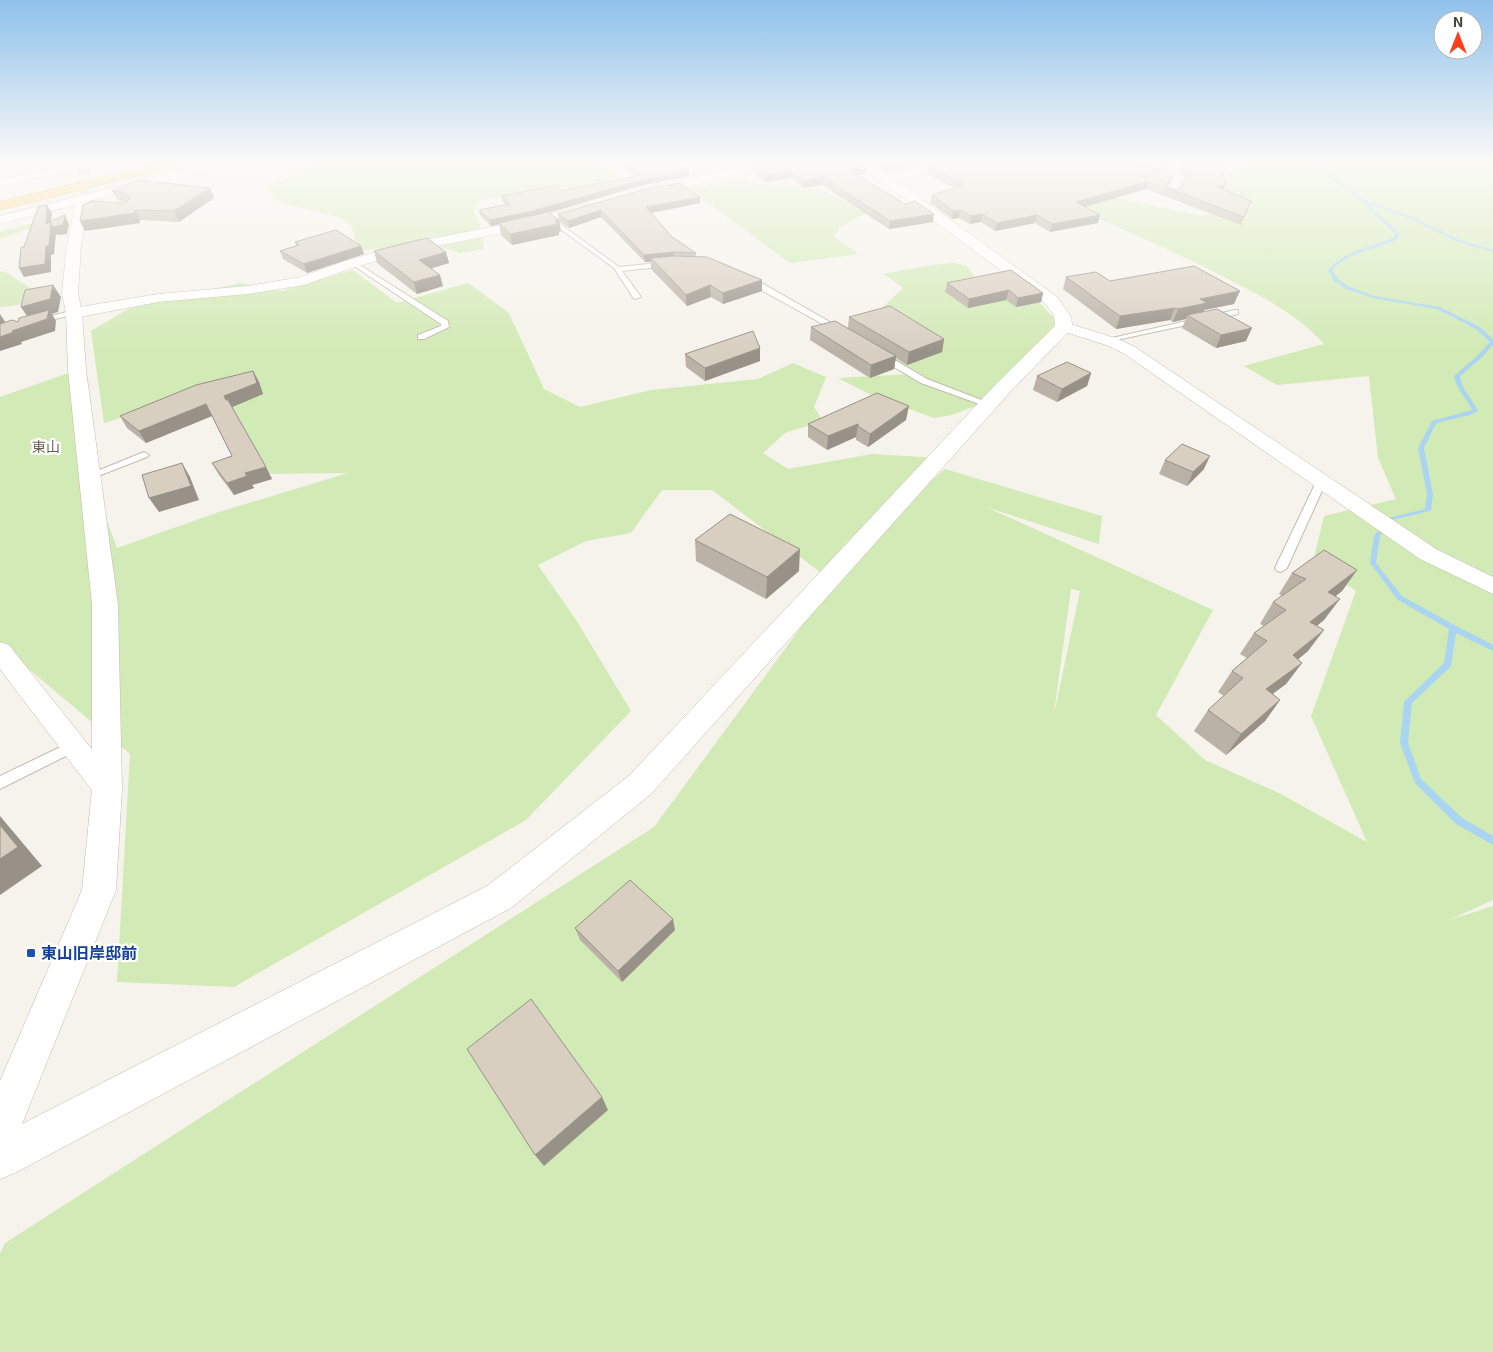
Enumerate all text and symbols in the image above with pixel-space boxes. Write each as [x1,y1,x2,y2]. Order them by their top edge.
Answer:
north arrow [1433,10,1483,60]
text: N [1453,13,1463,30]
district label: 東山 [32,438,60,455]
place label: 東山旧岸邸前 [41,943,137,962]
marker: 東山旧岸邸前 [25,947,37,959]

